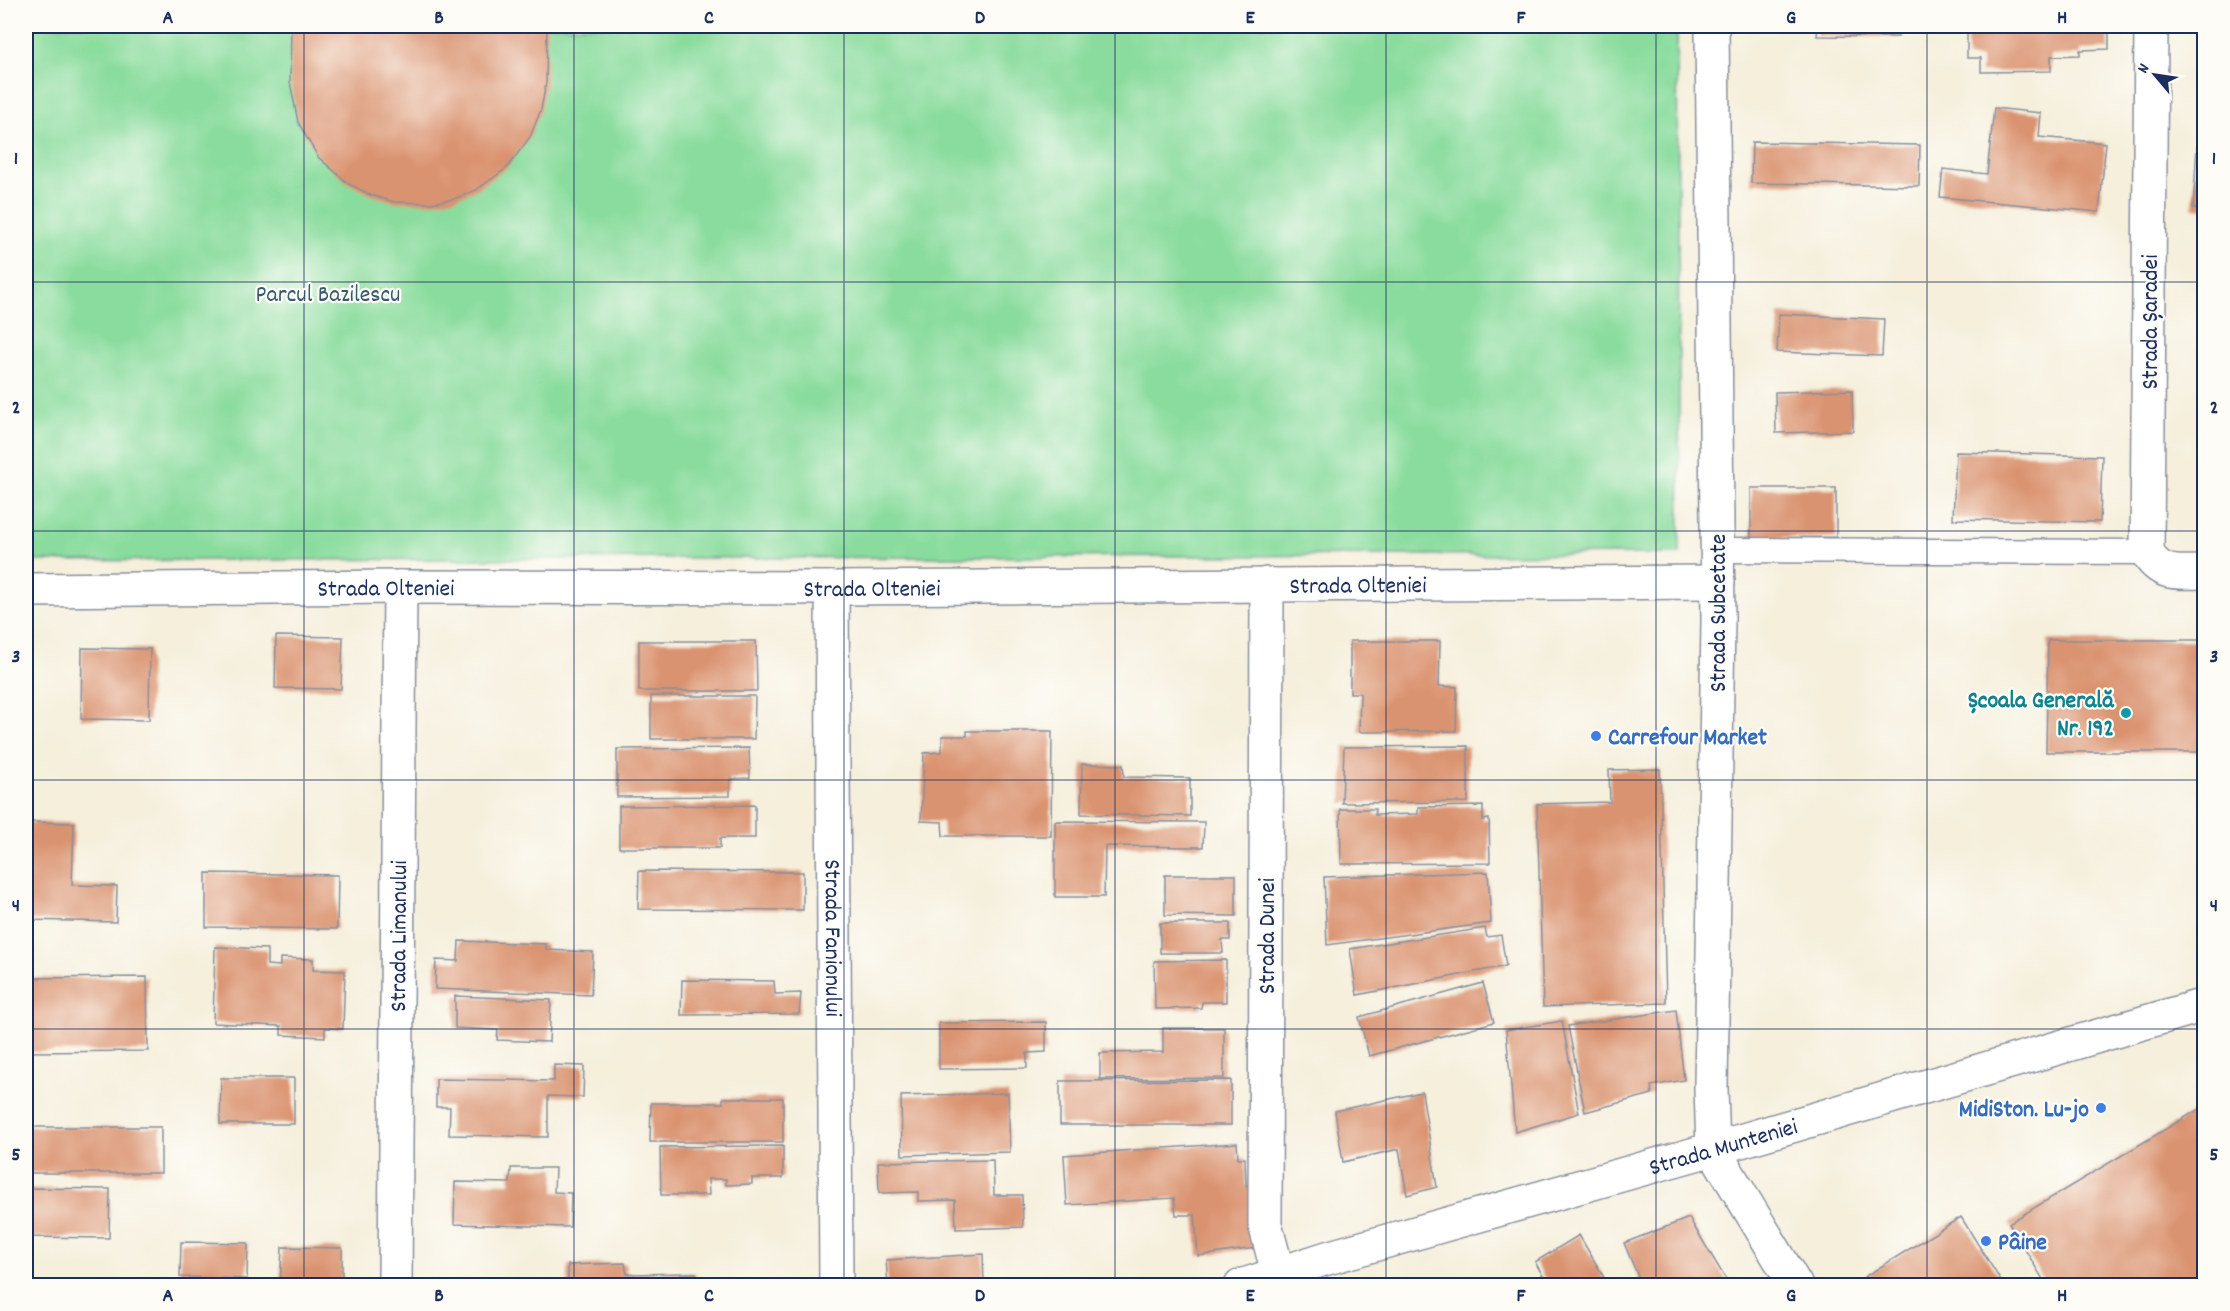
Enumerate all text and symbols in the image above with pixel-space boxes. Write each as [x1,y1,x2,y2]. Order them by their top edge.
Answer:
text: A [163,5,174,33]
text: B [434,5,444,33]
text: C [704,5,714,33]
text: D [975,5,986,33]
text: E [1245,5,1255,33]
text: F [1517,5,1527,33]
text: G [1786,5,1796,33]
text: H [2057,5,2067,33]
north arrow [2125,45,2185,105]
text: N [2132,60,2156,78]
text: 1 [14,146,18,174]
text: 1 [2212,146,2216,174]
street label: Strada Șaradei [2135,254,2169,390]
park label: Parcul Bazilescu [256,279,400,313]
text: 2 [12,395,20,423]
text: 2 [2210,395,2218,423]
street label: Strada Subcetate [1703,534,1737,692]
street label: Strada Olteniei [1289,570,1427,605]
street label: Strada Olteniei [317,573,455,608]
street label: Strada Olteniei [803,573,941,608]
text: 3 [12,644,20,672]
text: 3 [2210,644,2218,672]
place label: Școala Generală Nr. 192 [1968,685,2115,747]
marker: Școala Generală Nr. 192 [2119,706,2133,720]
place label: Carrefour Market [1608,722,1767,756]
marker: Carrefour Market [1589,729,1603,743]
street label: Strada Fanionului [814,859,848,1017]
street label: Strada Limanului [383,860,418,1012]
street label: Strada Dunei [1252,878,1286,994]
text: 4 [12,893,20,921]
text: 4 [2210,893,2218,921]
place label: MidiSton. Lu-jo [1959,1094,2089,1128]
marker: MidiSton. Lu-jo [2094,1101,2108,1115]
street label: Strada Munteniei [1646,1111,1802,1186]
text: 5 [11,1142,21,1170]
text: 5 [2209,1142,2219,1170]
place label: Pâine [1998,1227,2047,1261]
marker: Pâine [1979,1234,1993,1248]
text: A [163,1283,174,1311]
text: B [434,1283,444,1311]
text: C [704,1283,714,1311]
text: D [975,1283,986,1311]
text: E [1245,1283,1255,1311]
text: F [1517,1283,1527,1311]
text: G [1786,1283,1796,1311]
text: H [2057,1283,2067,1311]

